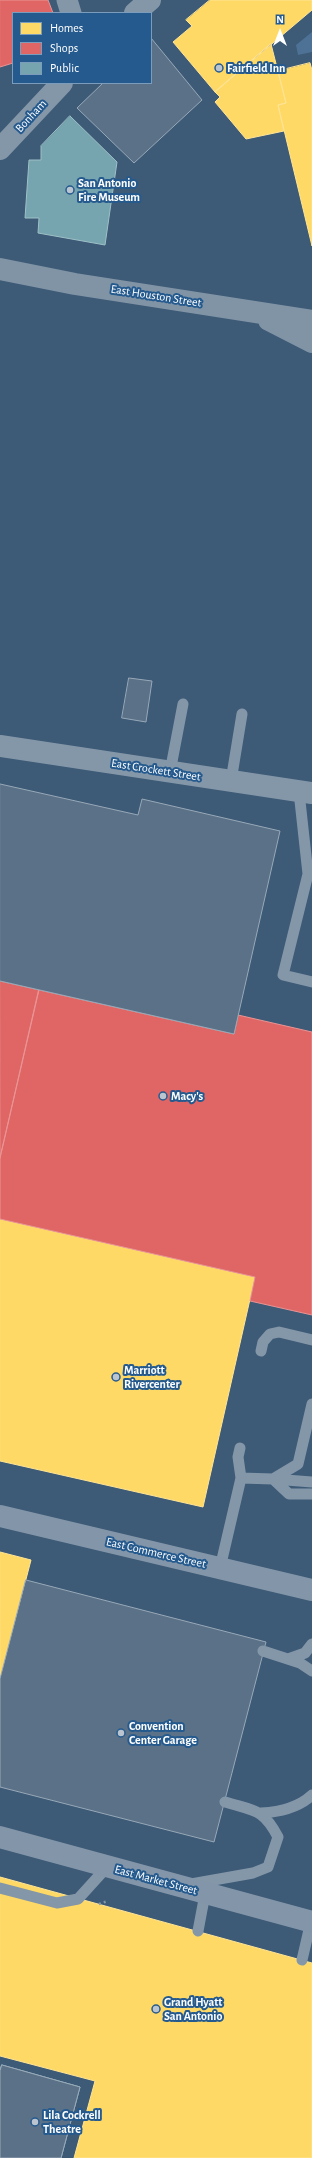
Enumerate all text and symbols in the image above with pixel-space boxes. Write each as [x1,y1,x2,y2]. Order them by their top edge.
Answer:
legend [12,12,152,84]
north arrow [260,12,300,52]
text: N [276,14,284,25]
text: Homes [50,22,83,34]
text: Shops [50,42,78,54]
place label: Fairfield Inn [227,61,285,75]
text: Public [50,62,79,74]
marker: Fairfield Inn [214,63,224,73]
street label: Bonham [12,97,50,135]
place label: San Antonio Fire Museum [78,176,140,204]
marker: San Antonio Fire Museum [65,185,75,195]
street label: East Houston Street [110,282,202,310]
street label: East Crockett Street [110,756,202,784]
place label: Macy's [171,1089,203,1103]
marker: Macy's [158,1091,168,1101]
place label: Marriott Rivercenter [124,1363,180,1391]
marker: Marriott Rivercenter [111,1372,121,1382]
street label: East Commerce Street [105,1535,207,1571]
place label: Convention Center Garage [129,1719,197,1747]
marker: Convention Center Garage [116,1728,126,1738]
street label: East Market Street [113,1862,199,1898]
place label: Grand Hyatt San Antonio [164,1995,222,2023]
marker: Grand Hyatt San Antonio [151,2004,161,2014]
place label: Lila Cockrell Theatre [43,2108,101,2136]
marker: Lila Cockrell Theatre [30,2117,40,2127]

